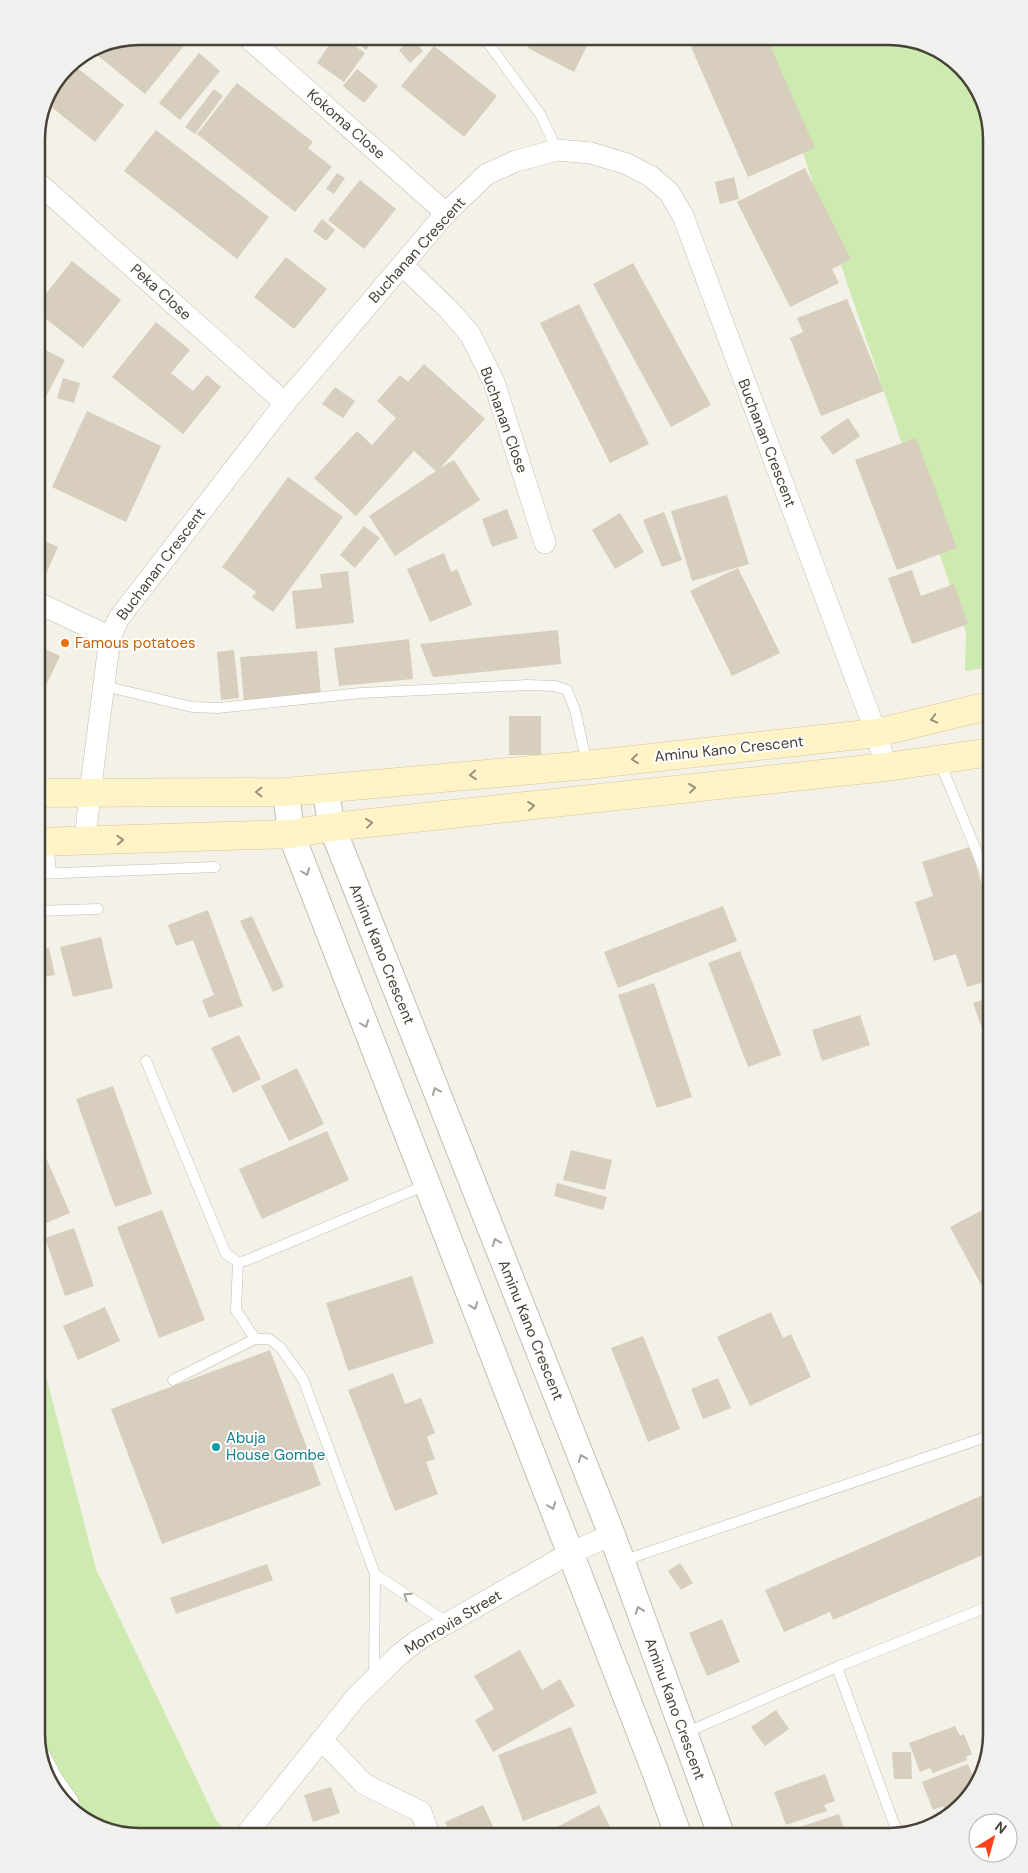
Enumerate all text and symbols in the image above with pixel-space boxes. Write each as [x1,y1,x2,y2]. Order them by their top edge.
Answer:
street label: Kokoma Close [303,84,389,164]
street label: Buchanan Crescent [364,193,470,307]
street label: Peka Close [126,259,196,325]
street label: Buchanan Close [476,364,532,476]
street label: Buchanan Crescent [733,376,801,510]
street label: Buchanan Crescent [112,504,210,624]
place label: Famous potatoes [75,633,195,653]
marker: Famous potatoes [59,637,71,649]
one-way arrow [929,713,938,724]
street label: Aminu Kano Crescent [653,731,805,767]
one-way arrow [630,753,638,764]
one-way arrow [469,769,477,780]
one-way arrow [689,783,697,794]
one-way arrow [254,787,262,797]
one-way arrow [527,801,535,812]
one-way arrow [366,818,374,829]
one-way arrow [116,834,124,845]
one-way arrow [300,867,310,876]
street label: Aminu Kano Crescent [345,881,419,1027]
one-way arrow [359,1019,369,1028]
one-way arrow [432,1087,443,1096]
one-way arrow [492,1238,502,1247]
street label: Aminu Kano Crescent [494,1257,568,1403]
one-way arrow [468,1301,478,1310]
place label: Abuja House Gombe [226,1428,325,1465]
marker: Abuja House Gombe [210,1441,222,1453]
one-way arrow [577,1454,588,1463]
one-way arrow [546,1502,556,1510]
street label: Monrovia Street [401,1585,505,1659]
one-way arrow [404,1593,413,1602]
one-way arrow [635,1606,645,1615]
street label: Aminu Kano Crescent [640,1635,710,1783]
north arrow [968,1813,1018,1863]
text: N [991,1817,1010,1838]

